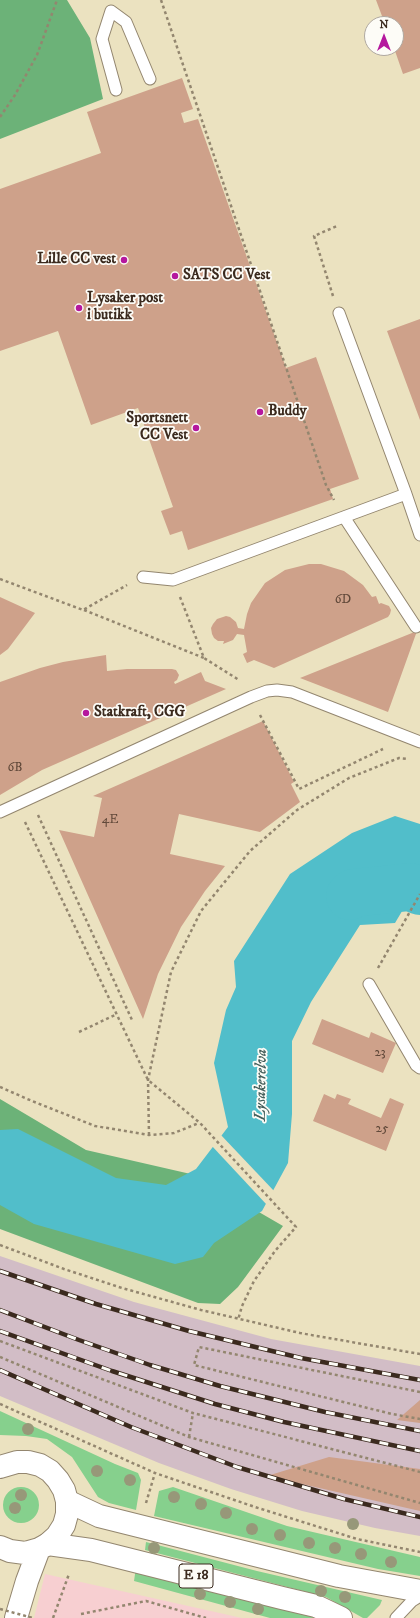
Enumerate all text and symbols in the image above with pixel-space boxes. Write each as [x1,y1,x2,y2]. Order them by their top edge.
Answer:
north arrow [364,16,404,56]
text: N [379,18,389,32]
place label: Lille CC vest [37,251,116,269]
marker: Lille CC vest [119,255,129,265]
place label: SATS CC Vest [183,267,270,285]
marker: SATS CC Vest [170,271,180,281]
place label: Lysaker post i butikk [87,290,163,325]
marker: Lysaker post i butikk [74,303,84,313]
place label: Buddy [268,403,307,421]
marker: Buddy [255,407,265,417]
place label: Sportsnett CC Vest [126,410,188,445]
marker: Sportsnett CC Vest [191,423,201,433]
house number: 6D [335,592,351,608]
place label: Statkraft, CGG [94,704,185,722]
marker: Statkraft, CGG [81,708,91,718]
house number: 6B [8,760,22,776]
house number: 4E [102,812,118,828]
house number: 23 [374,1045,386,1061]
water label: Lysakerelva [252,1049,272,1121]
house number: 25 [376,1121,388,1137]
road number: E 18 [179,1564,213,1588]

